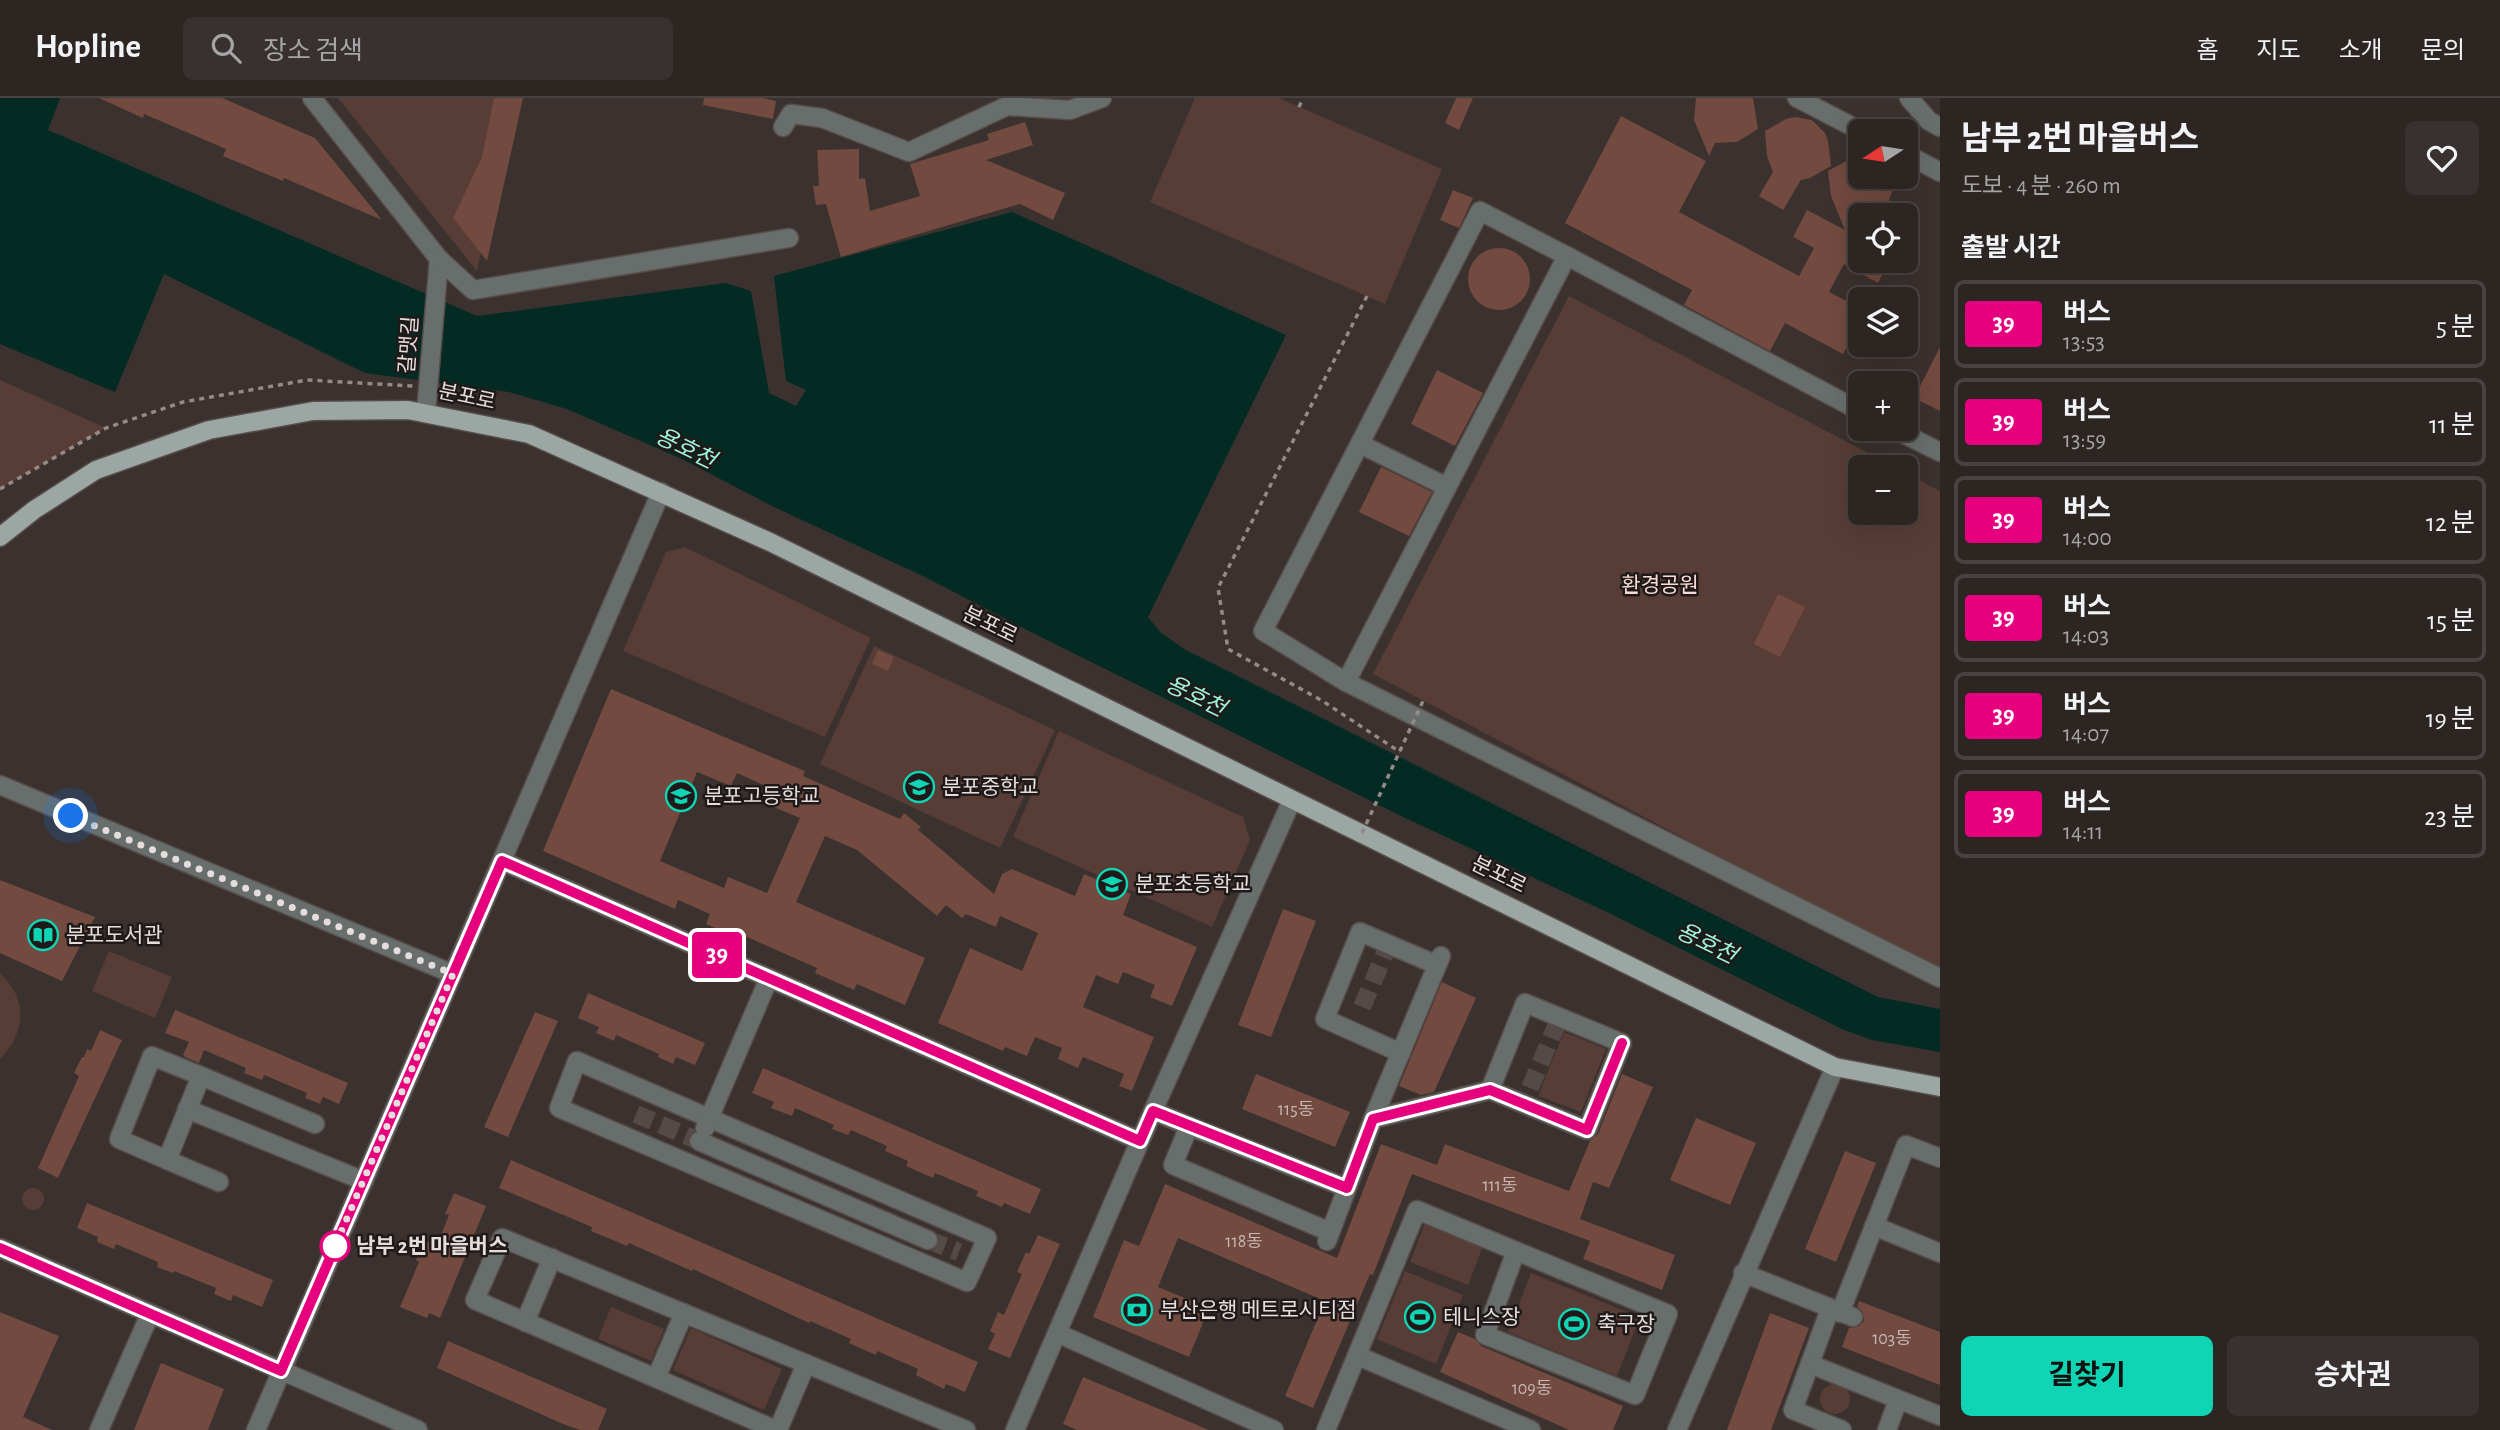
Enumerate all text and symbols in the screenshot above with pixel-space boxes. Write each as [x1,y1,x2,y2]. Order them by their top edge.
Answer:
search box [183,17,673,80]
icon: search [207,29,245,67]
text: Hopline [35,31,141,64]
text: 장소 검색 [263,38,363,64]
text: 홈 [2196,39,2218,63]
text: 지도 [2256,39,2301,63]
text: 소개 [2339,39,2383,63]
text: 문의 [2421,39,2465,63]
north arrow [1848,119,1918,189]
map controls [1848,119,1918,525]
button: heart [2405,121,2479,195]
text: 남부 2번 마을버스 [1961,123,2199,156]
text: 도보 · 4 분 · 260 m [1961,175,2121,198]
button: locate [1848,203,1918,273]
text: 출발 시간 [1961,235,2061,261]
button: layers [1848,287,1918,357]
text: 버스 [2063,300,2111,326]
text: 39 [1993,312,2014,336]
text: 5 분 [2436,314,2475,340]
street label: 갈맷길 [396,315,421,375]
text: 13:53 [2063,331,2105,354]
button: + [1848,371,1918,441]
street label: 분포로 [436,381,498,413]
text: 버스 [2063,398,2111,424]
text: 39 [1993,410,2014,434]
text: 11 분 [2429,412,2475,438]
water label: 용호천 [651,424,722,474]
text: 13:59 [2063,429,2106,452]
button: − [1848,455,1918,525]
text: 버스 [2063,496,2111,522]
text: 39 [1993,508,2014,532]
text: 12 분 [2426,510,2475,536]
text: 14:00 [2063,527,2112,550]
park label: 환경공원 [1621,574,1699,596]
text: 버스 [2063,594,2111,620]
street label: 분포로 [959,603,1021,647]
text: 39 [1993,606,2014,630]
text: 15 분 [2427,608,2475,634]
text: 14:03 [2063,625,2109,648]
water label: 용호천 [1161,672,1232,722]
text: 버스 [2063,692,2111,718]
text: 39 [1993,704,2014,728]
text: 19 분 [2426,706,2475,732]
text: 14:07 [2063,723,2109,746]
school or university icon: 분포중학교 [902,770,936,804]
place label: 분포중학교 [942,776,1039,798]
school or university icon: 분포고등학교 [664,779,698,813]
place label: 분포고등학교 [704,785,820,807]
text: 버스 [2063,790,2111,816]
your location [53,798,88,833]
text: 39 [1993,802,2014,826]
text: 23 분 [2424,804,2475,830]
text: 14:11 [2063,821,2103,844]
street label: 분포로 [1468,853,1530,897]
school or university icon: 분포초등학교 [1095,867,1129,901]
place label: 분포초등학교 [1135,873,1251,895]
library icon: 분포도서관 [26,918,60,952]
water label: 용호천 [1672,919,1743,969]
place label: 분포도서관 [66,924,163,946]
line badge: 39 [686,932,748,978]
text: 39 [706,943,728,967]
house number: 115동 [1278,1100,1314,1119]
house number: 111동 [1482,1176,1518,1195]
marker: 남부 2번 마을버스 [320,1231,350,1261]
house number: 118동 [1225,1232,1263,1251]
place label: 남부 2번 마을버스 [356,1235,507,1257]
bank icon: 부산은행 메트로시티점 [1120,1293,1154,1327]
place label: 부산은행 메트로시티점 [1160,1299,1357,1321]
sports icon: 테니스장 [1403,1300,1437,1334]
place label: 테니스장 [1443,1306,1520,1328]
sports icon: 축구장 [1557,1307,1591,1341]
place label: 축구장 [1597,1313,1655,1335]
house number: 103동 [1872,1329,1912,1348]
button: 길찾기 [1961,1336,2213,1416]
button: 승차권 [2227,1336,2479,1416]
house number: 109동 [1512,1379,1552,1398]

